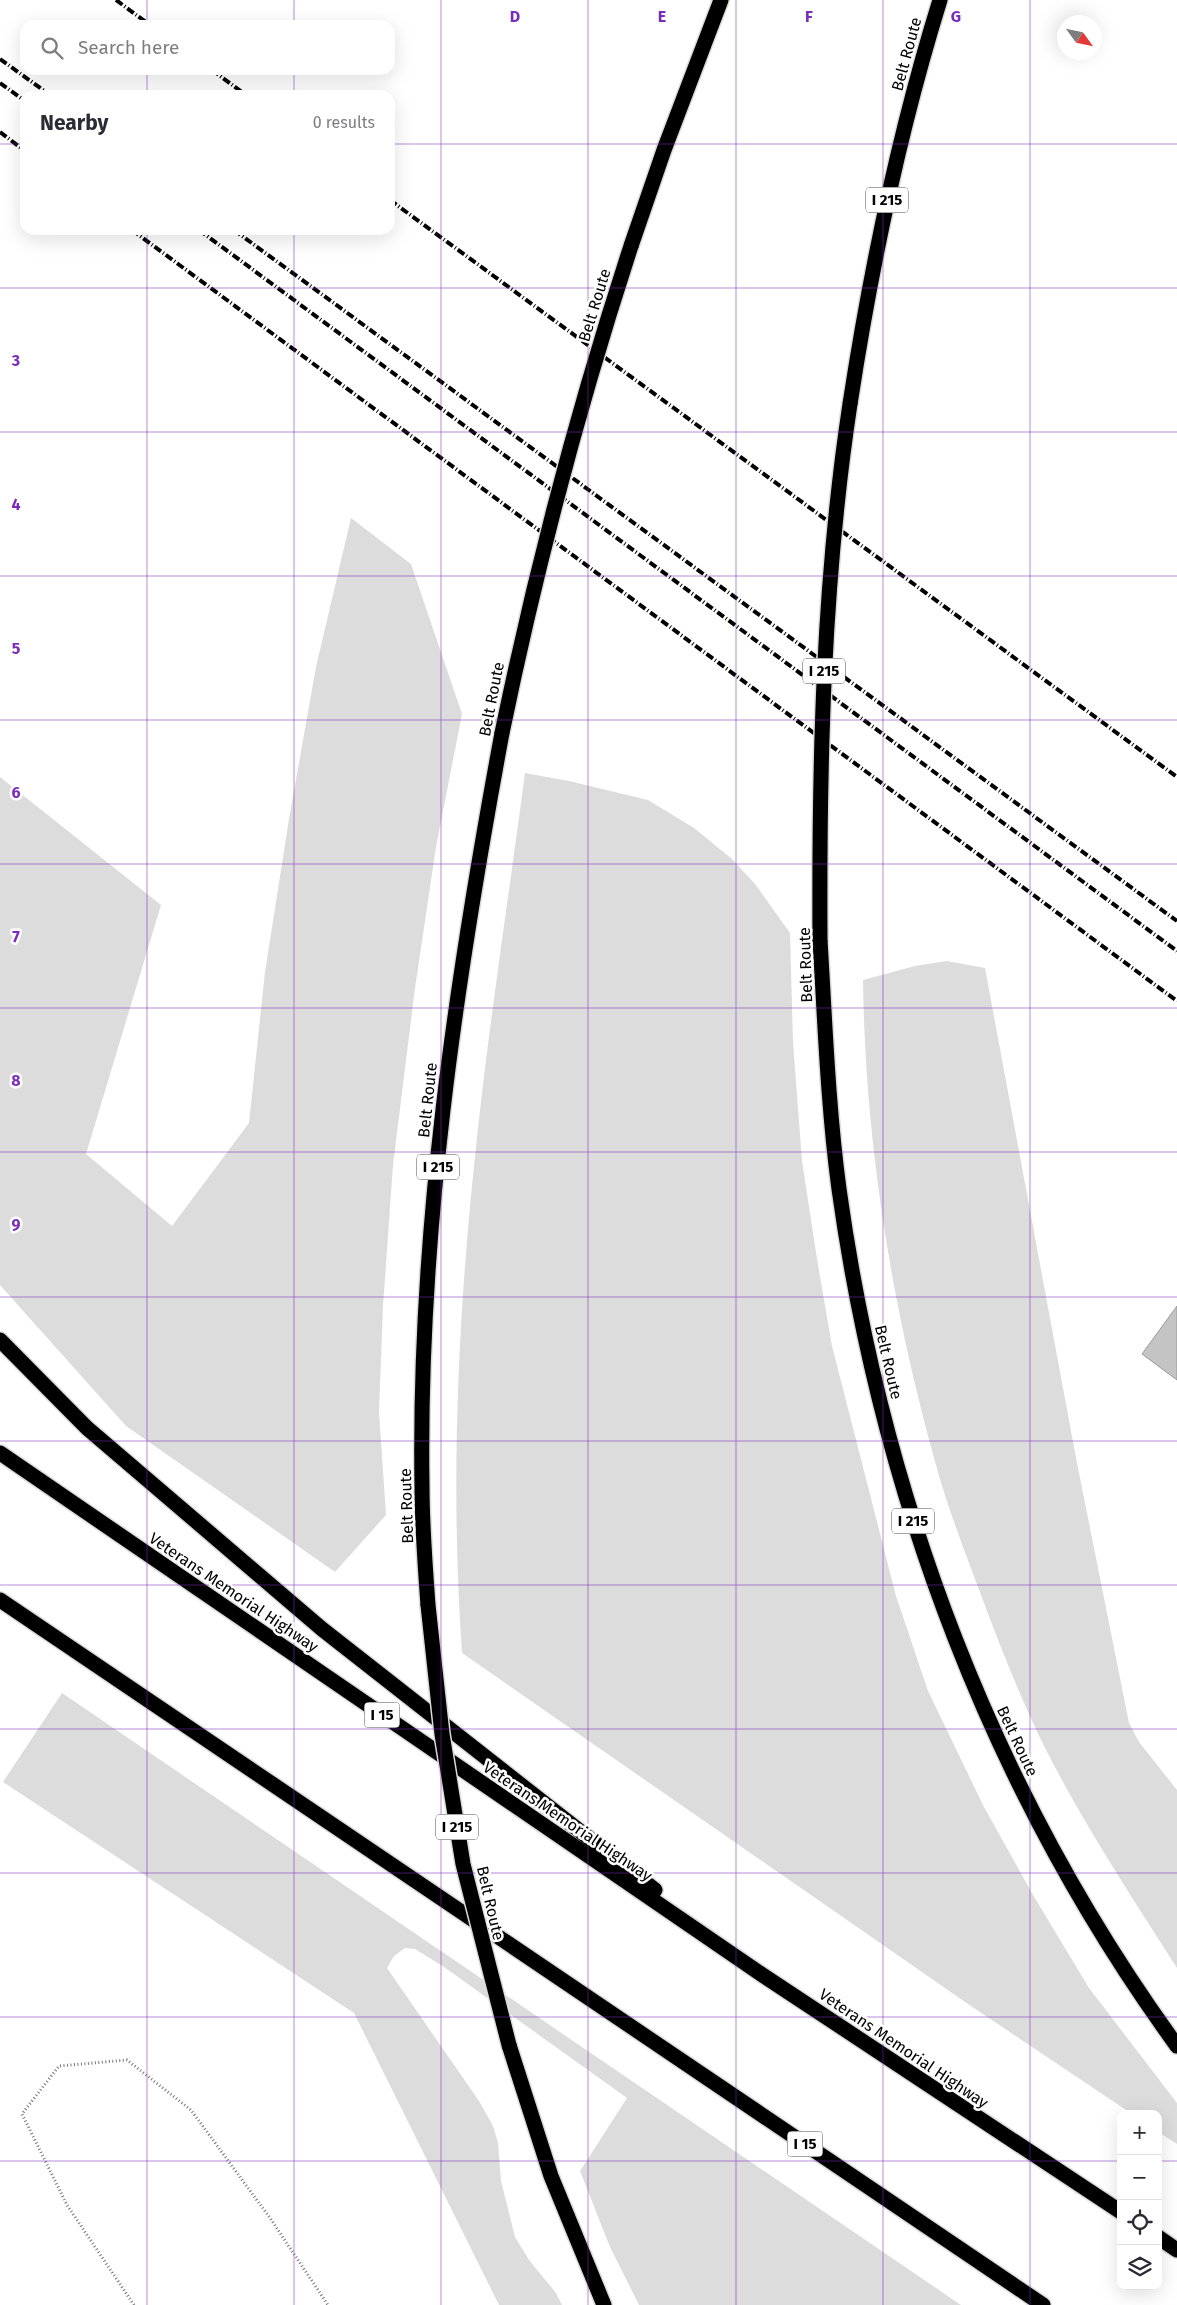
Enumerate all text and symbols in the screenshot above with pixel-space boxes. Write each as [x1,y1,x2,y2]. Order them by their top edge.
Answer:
text: D [510,7,520,26]
text: E [658,7,666,26]
text: F [805,7,813,26]
text: G [951,7,961,26]
street label: Belt Route [888,15,925,93]
north arrow [1057,15,1102,60]
search box [20,20,395,75]
icon: search [38,34,66,62]
text: Search here [78,36,179,59]
text: Nearby [40,110,108,136]
text: 0 results [313,113,375,132]
road number: I 215 [866,188,908,212]
street label: Belt Route [574,266,615,344]
text: 3 [11,351,20,370]
text: 4 [11,495,21,514]
text: 5 [12,639,21,658]
road number: I 215 [803,658,845,684]
street label: Belt Route [475,660,508,738]
text: 6 [11,783,21,802]
text: 7 [12,927,20,946]
street label: Belt Route [795,927,816,1003]
street label: Belt Route [414,1062,441,1139]
text: 8 [11,1071,21,1090]
road number: I 215 [417,1154,459,1180]
text: 9 [12,1215,21,1234]
street label: Belt Route [871,1323,906,1401]
street label: Belt Route [396,1468,417,1544]
road number: I 215 [892,1508,934,1534]
street label: Veterans Memorial Highway [146,1529,322,1656]
road number: I 15 [364,1702,400,1728]
street label: Belt Route [993,1703,1042,1779]
street label: Veterans Memorial Highway [480,1758,656,1885]
road number: I 215 [436,1814,478,1840]
street label: Belt Route [473,1864,508,1942]
street label: Veterans Memorial Highway [816,1985,992,2112]
map controls [1117,2110,1162,2290]
button: + [1117,2110,1162,2155]
road number: I 15 [788,2132,822,2156]
button: − [1117,2155,1162,2200]
button: locate [1117,2200,1162,2245]
button: layers [1117,2245,1162,2290]

